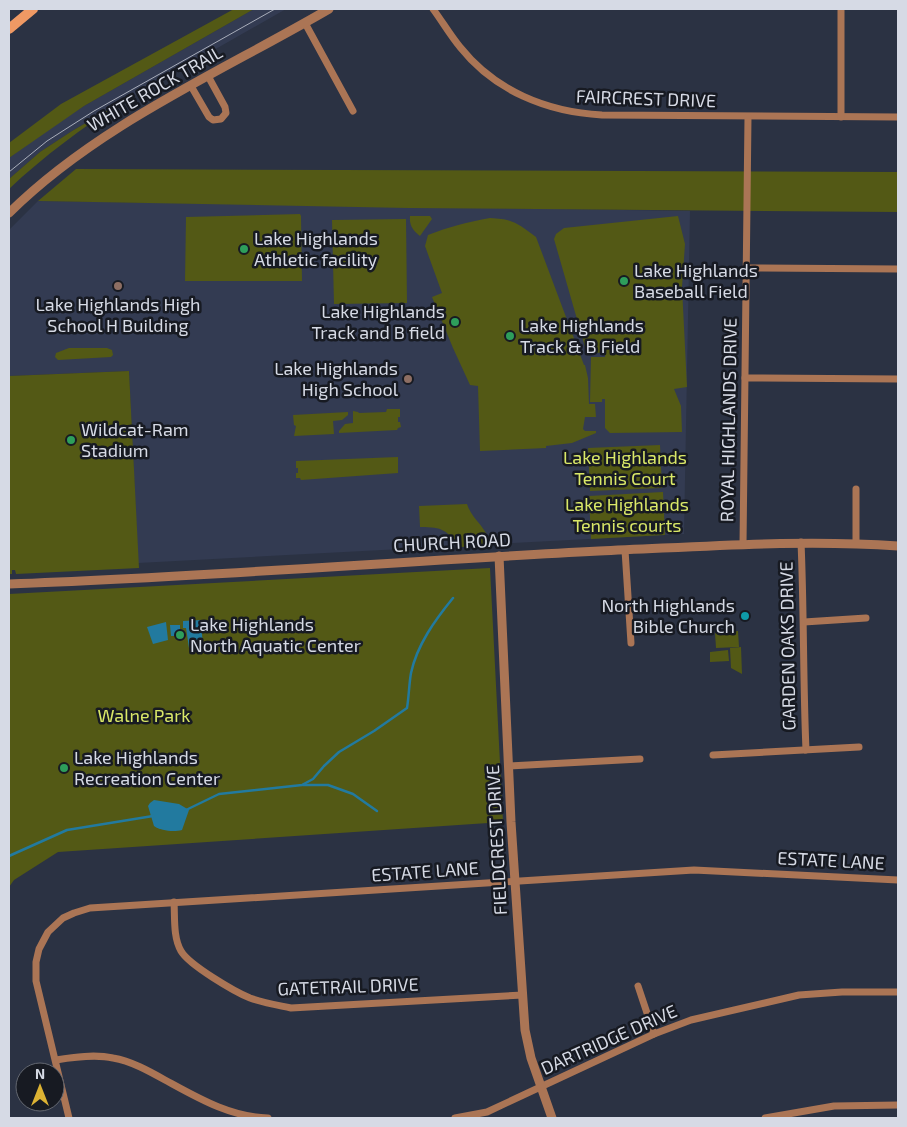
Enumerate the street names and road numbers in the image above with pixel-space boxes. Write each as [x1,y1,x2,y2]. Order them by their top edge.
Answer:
street label: WHITE ROCK TRAIL [83,40,226,136]
street label: FAIRCREST DRIVE [576,85,717,111]
street label: ROYAL HIGHLANDS DRIVE [715,318,741,522]
street label: CHURCH ROAD [392,528,511,556]
street label: GARDEN OAKS DRIVE [775,561,799,731]
street label: FIELDCREST DRIVE [481,765,511,916]
street label: ESTATE LANE [777,846,885,874]
street label: ESTATE LANE [371,856,479,886]
street label: GATETRAIL DRIVE [277,973,419,999]
street label: DARTRIDGE DRIVE [537,999,680,1079]

